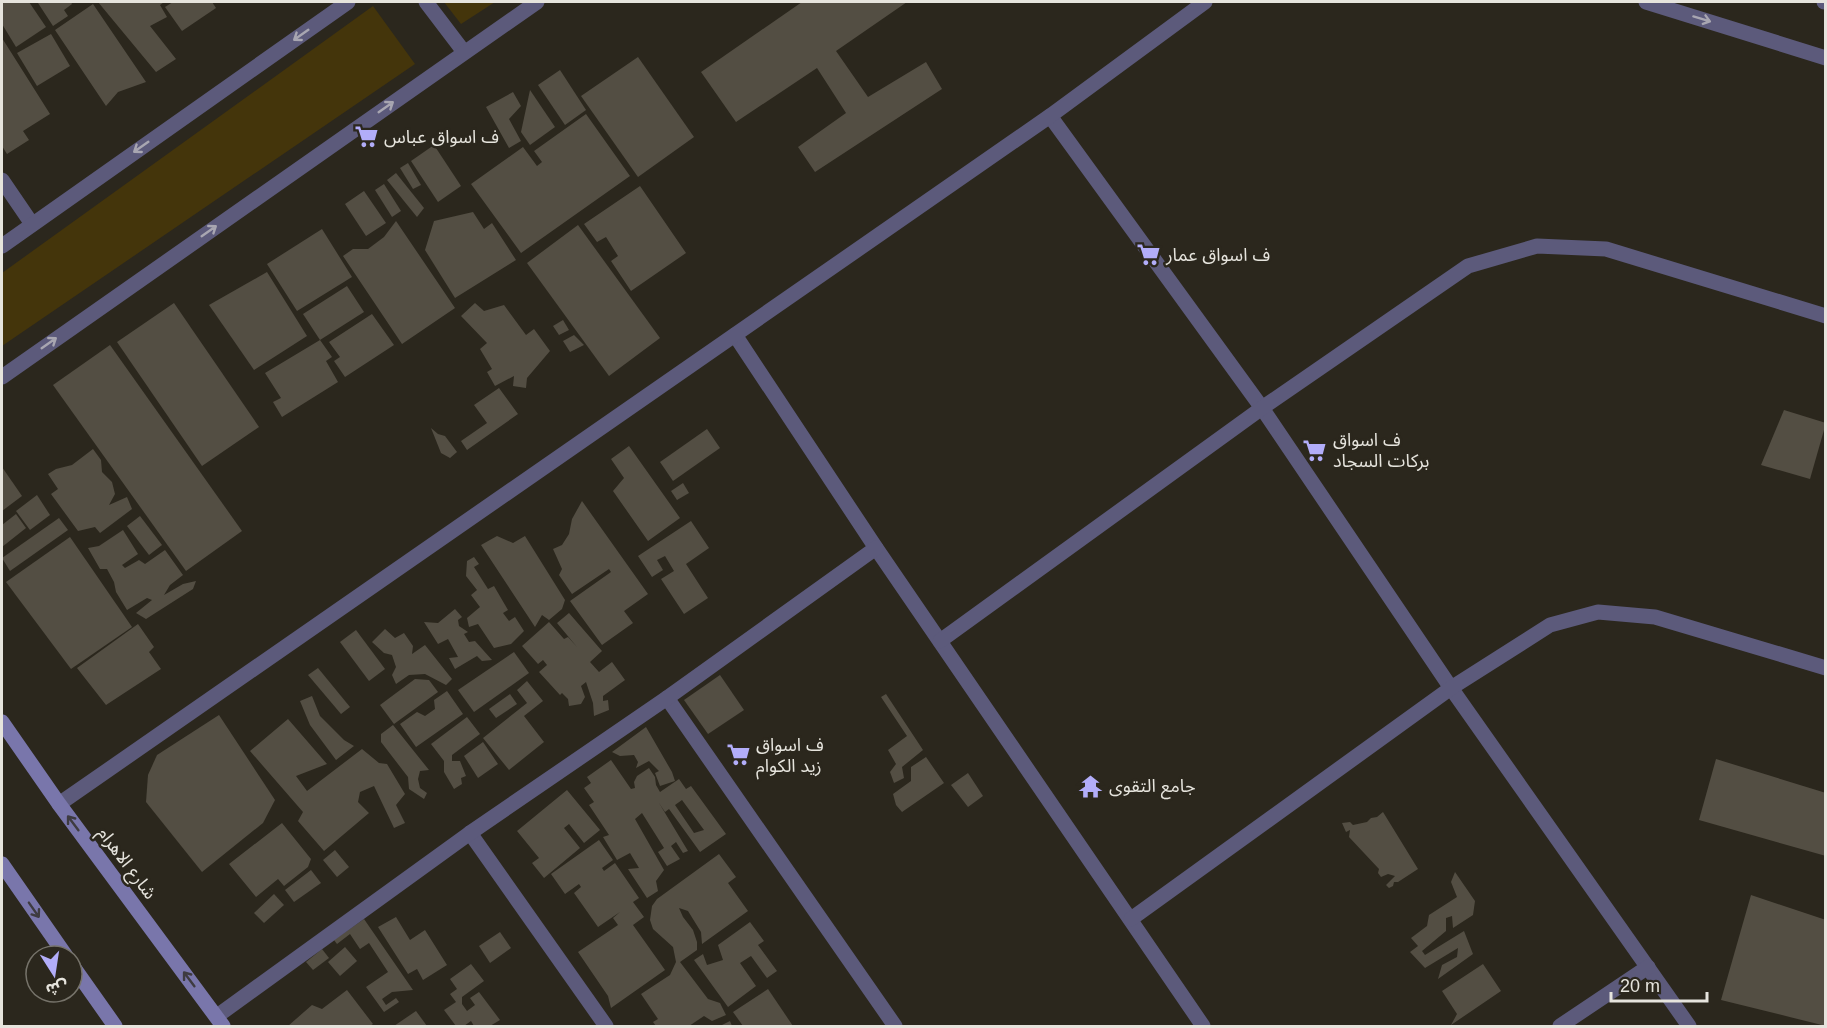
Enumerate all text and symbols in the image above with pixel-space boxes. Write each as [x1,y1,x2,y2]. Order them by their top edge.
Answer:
one-way arrow [1692,14,1711,25]
one-way arrow [293,29,309,41]
one-way arrow [377,101,393,113]
supermarket icon: ف اسواق عباس [353,124,379,150]
place label: ف اسواق عباس [384,127,499,148]
one-way arrow [133,141,150,153]
one-way arrow [200,225,217,237]
supermarket icon: ف اسواق عمار [1135,242,1161,268]
place label: ف اسواق عمار [1165,245,1270,266]
one-way arrow [41,337,57,349]
place label: ف اسواق بركات السجاد [1333,430,1429,472]
supermarket icon: ف اسواق بركات السجاد [1302,437,1328,463]
place label: ف اسواق زيد الكوام [756,735,824,780]
supermarket icon: ف اسواق زيد الكوام [725,742,751,768]
temple icon: جامع التقوى [1078,773,1104,799]
place label: جامع التقوى [1109,776,1196,800]
one-way arrow [67,815,79,831]
street label: شارع الاهرام [90,823,161,905]
one-way arrow [28,901,40,918]
north arrow [24,944,84,1004]
scale bar [1611,965,1707,1003]
one-way arrow [183,972,195,988]
text: 20 m [1620,976,1660,996]
text: ش [44,977,70,999]

